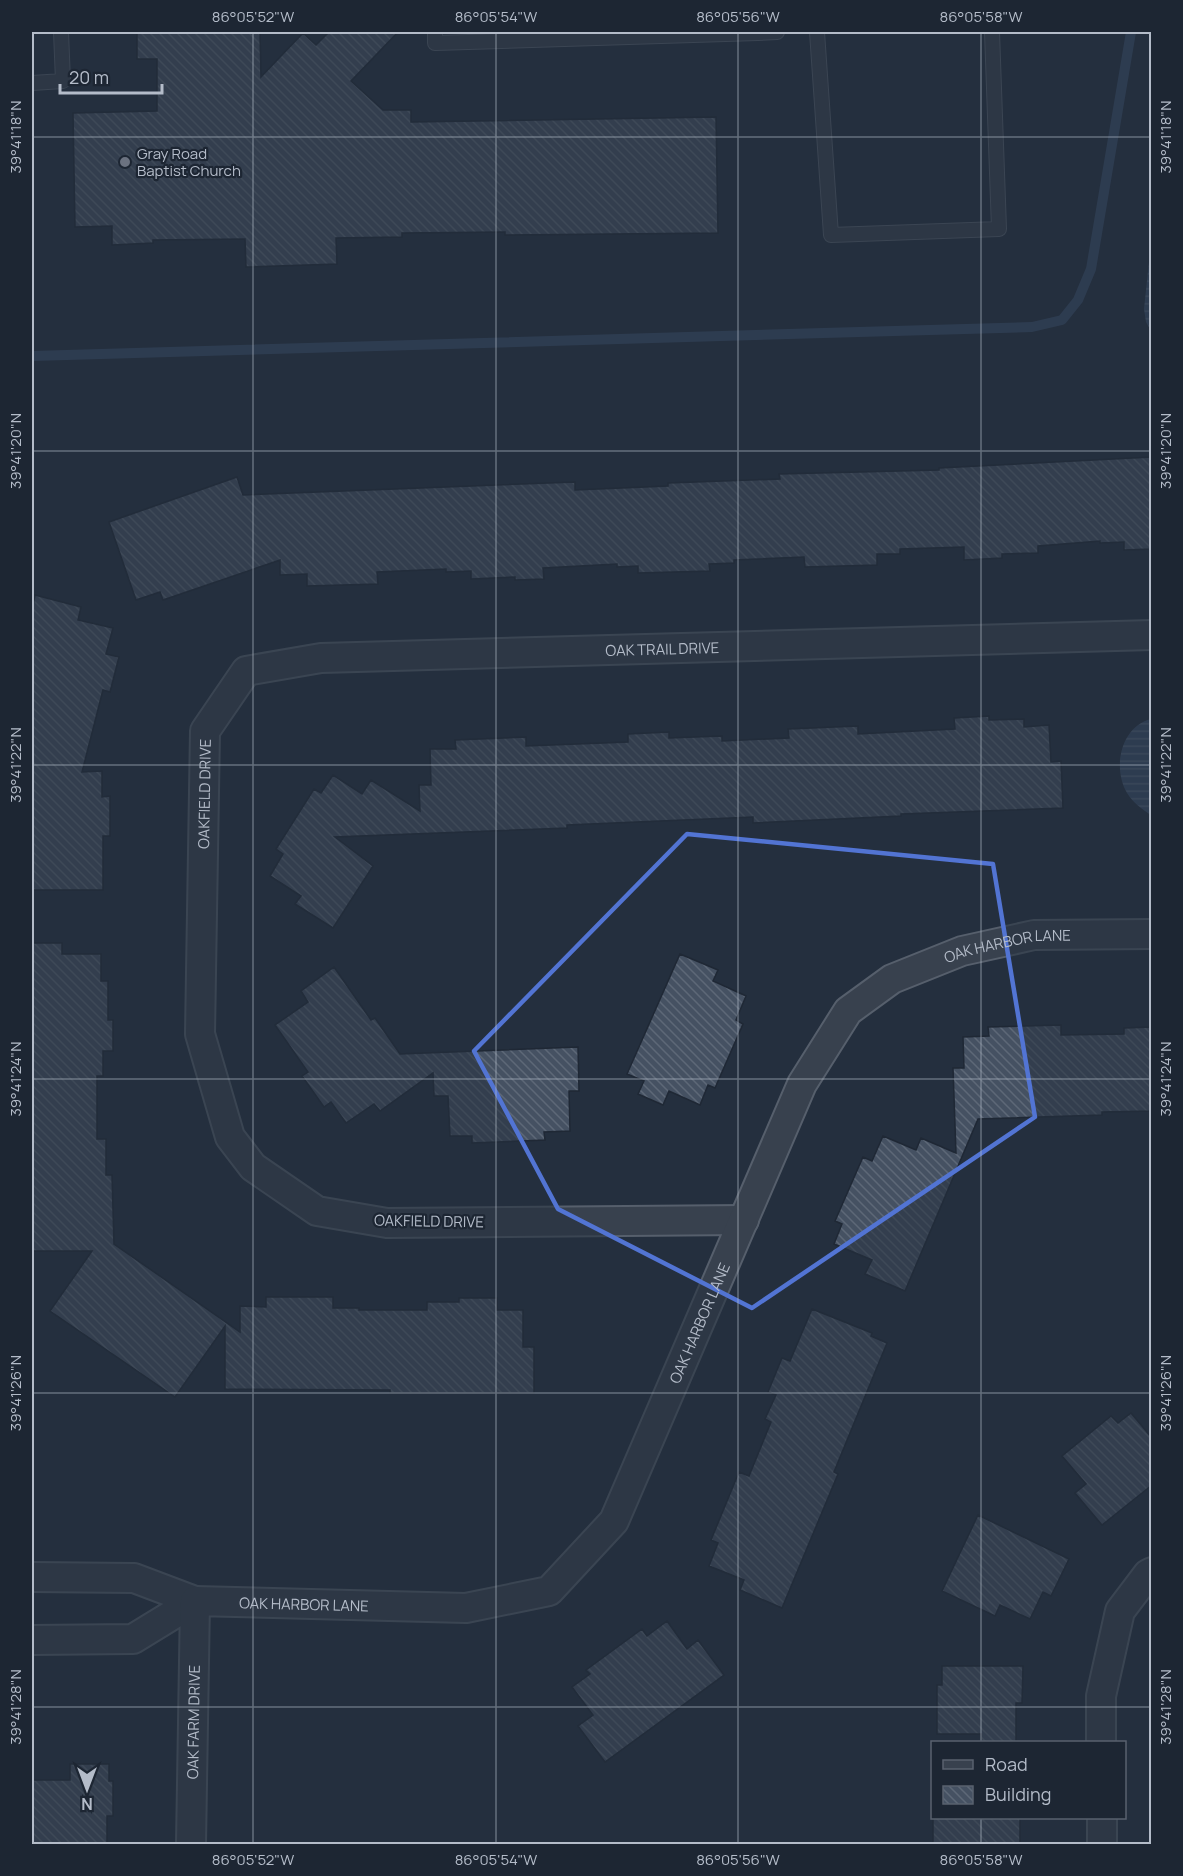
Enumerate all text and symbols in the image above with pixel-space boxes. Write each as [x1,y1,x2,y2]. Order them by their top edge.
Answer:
text: 86°05'52"W [212,6,294,27]
text: 86°05'54"W [455,6,537,27]
text: 86°05'56"W [696,6,780,27]
text: 86°05'58"W [939,6,1023,27]
scale bar [60,57,162,95]
text: 20 m [69,65,109,89]
text: 39°41'18"N [5,101,26,173]
text: 39°41'18"N [1155,101,1176,173]
place label: Gray Road Baptist Church [137,143,241,181]
marker: Gray Road Baptist Church [118,155,132,169]
text: 39°41'20"N [5,413,26,489]
text: 39°41'20"N [1155,413,1176,489]
street label: OAK TRAIL DRIVE [605,636,719,661]
text: 39°41'22"N [5,727,26,803]
text: 39°41'22"N [1155,727,1176,803]
street label: OAKFIELD DRIVE [193,739,215,849]
street label: OAK HARBOR LANE [941,924,1071,968]
text: 39°41'24"N [5,1041,26,1117]
text: 39°41'24"N [1155,1041,1176,1117]
street label: OAKFIELD DRIVE [374,1210,484,1232]
street label: OAK HARBOR LANE [664,1259,734,1387]
text: 39°41'26"N [5,1355,26,1431]
text: 39°41'26"N [1155,1355,1176,1431]
street label: OAK HARBOR LANE [239,1592,369,1616]
street label: OAK FARM DRIVE [182,1665,204,1779]
text: 39°41'28"N [5,1669,26,1745]
text: 39°41'28"N [1155,1669,1176,1745]
legend [931,1741,1126,1819]
text: Road [985,1752,1028,1776]
north arrow [57,1759,117,1819]
text: Building [985,1782,1051,1806]
text: N [81,1793,93,1815]
text: 86°05'52"W [212,1849,294,1870]
text: 86°05'54"W [455,1849,537,1870]
text: 86°05'56"W [696,1849,780,1870]
text: 86°05'58"W [939,1849,1023,1870]

